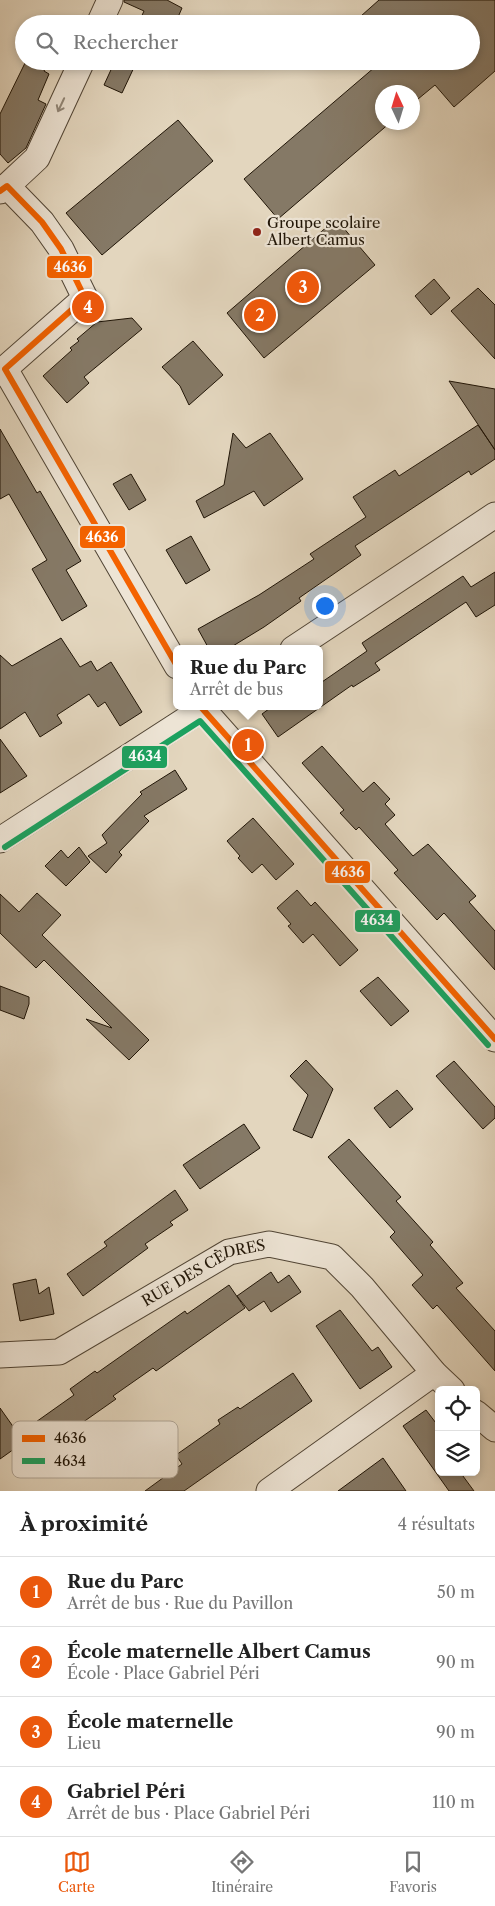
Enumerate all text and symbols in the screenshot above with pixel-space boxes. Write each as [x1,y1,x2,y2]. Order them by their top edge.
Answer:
search box [15,15,480,70]
icon: search [33,29,61,57]
text: Rechercher [73,31,178,54]
north arrow [375,85,420,130]
one-way arrow [56,98,66,113]
place label: Groupe scolaire Albert Camus [266,213,380,249]
marker: Groupe scolaire Albert Camus [251,226,263,238]
line badge: 4636 [46,255,93,279]
text: 4636 [54,258,86,276]
pin: 3 [287,268,319,306]
pin: 4 [72,288,104,326]
pin: 2 [244,296,276,334]
line badge: 4636 [79,525,126,549]
text: 4636 [86,528,118,546]
your location [312,593,338,619]
popup [173,645,323,710]
text: Rue du Parc [190,656,306,679]
text: Arrêt de bus [190,679,283,699]
pin: 1 [232,726,264,764]
line badge: 4634 [121,745,168,769]
text: 4634 [129,747,161,765]
line badge: 4636 [324,860,371,884]
text: 4636 [332,863,364,881]
line badge: 4634 [354,909,401,933]
text: 4634 [361,911,393,929]
street label: RUE DES CÈDRES [138,1235,267,1310]
map controls [435,1386,480,1476]
button: locate [435,1386,480,1431]
legend [12,1421,178,1478]
text: 4636 [54,1429,86,1447]
button: layers [435,1431,480,1476]
text: 4634 [54,1452,86,1470]
text: À proximité [20,1511,148,1536]
text: 4 résultats [398,1514,475,1534]
text: Rue du Parc [67,1570,184,1593]
text: 1 [32,1582,40,1602]
text: 50 m [437,1582,475,1602]
text: Arrêt de bus · Rue du Pavillon [67,1593,293,1613]
text: École maternelle Albert Camus [67,1640,371,1663]
text: 2 [31,1652,41,1672]
text: 90 m [436,1652,475,1672]
text: École · Place Gabriel Péri [67,1663,260,1683]
text: École maternelle [67,1710,233,1733]
text: 3 [31,1722,41,1742]
text: 90 m [436,1722,475,1742]
text: Lieu [67,1733,101,1753]
text: Gabriel Péri [67,1780,185,1803]
text: 4 [31,1792,41,1812]
text: 110 m [432,1792,475,1812]
text: Arrêt de bus · Place Gabriel Péri [67,1803,310,1823]
tab: Carte [58,1848,95,1896]
tab: Itinéraire [211,1848,273,1896]
tab: Favoris [389,1848,437,1896]

